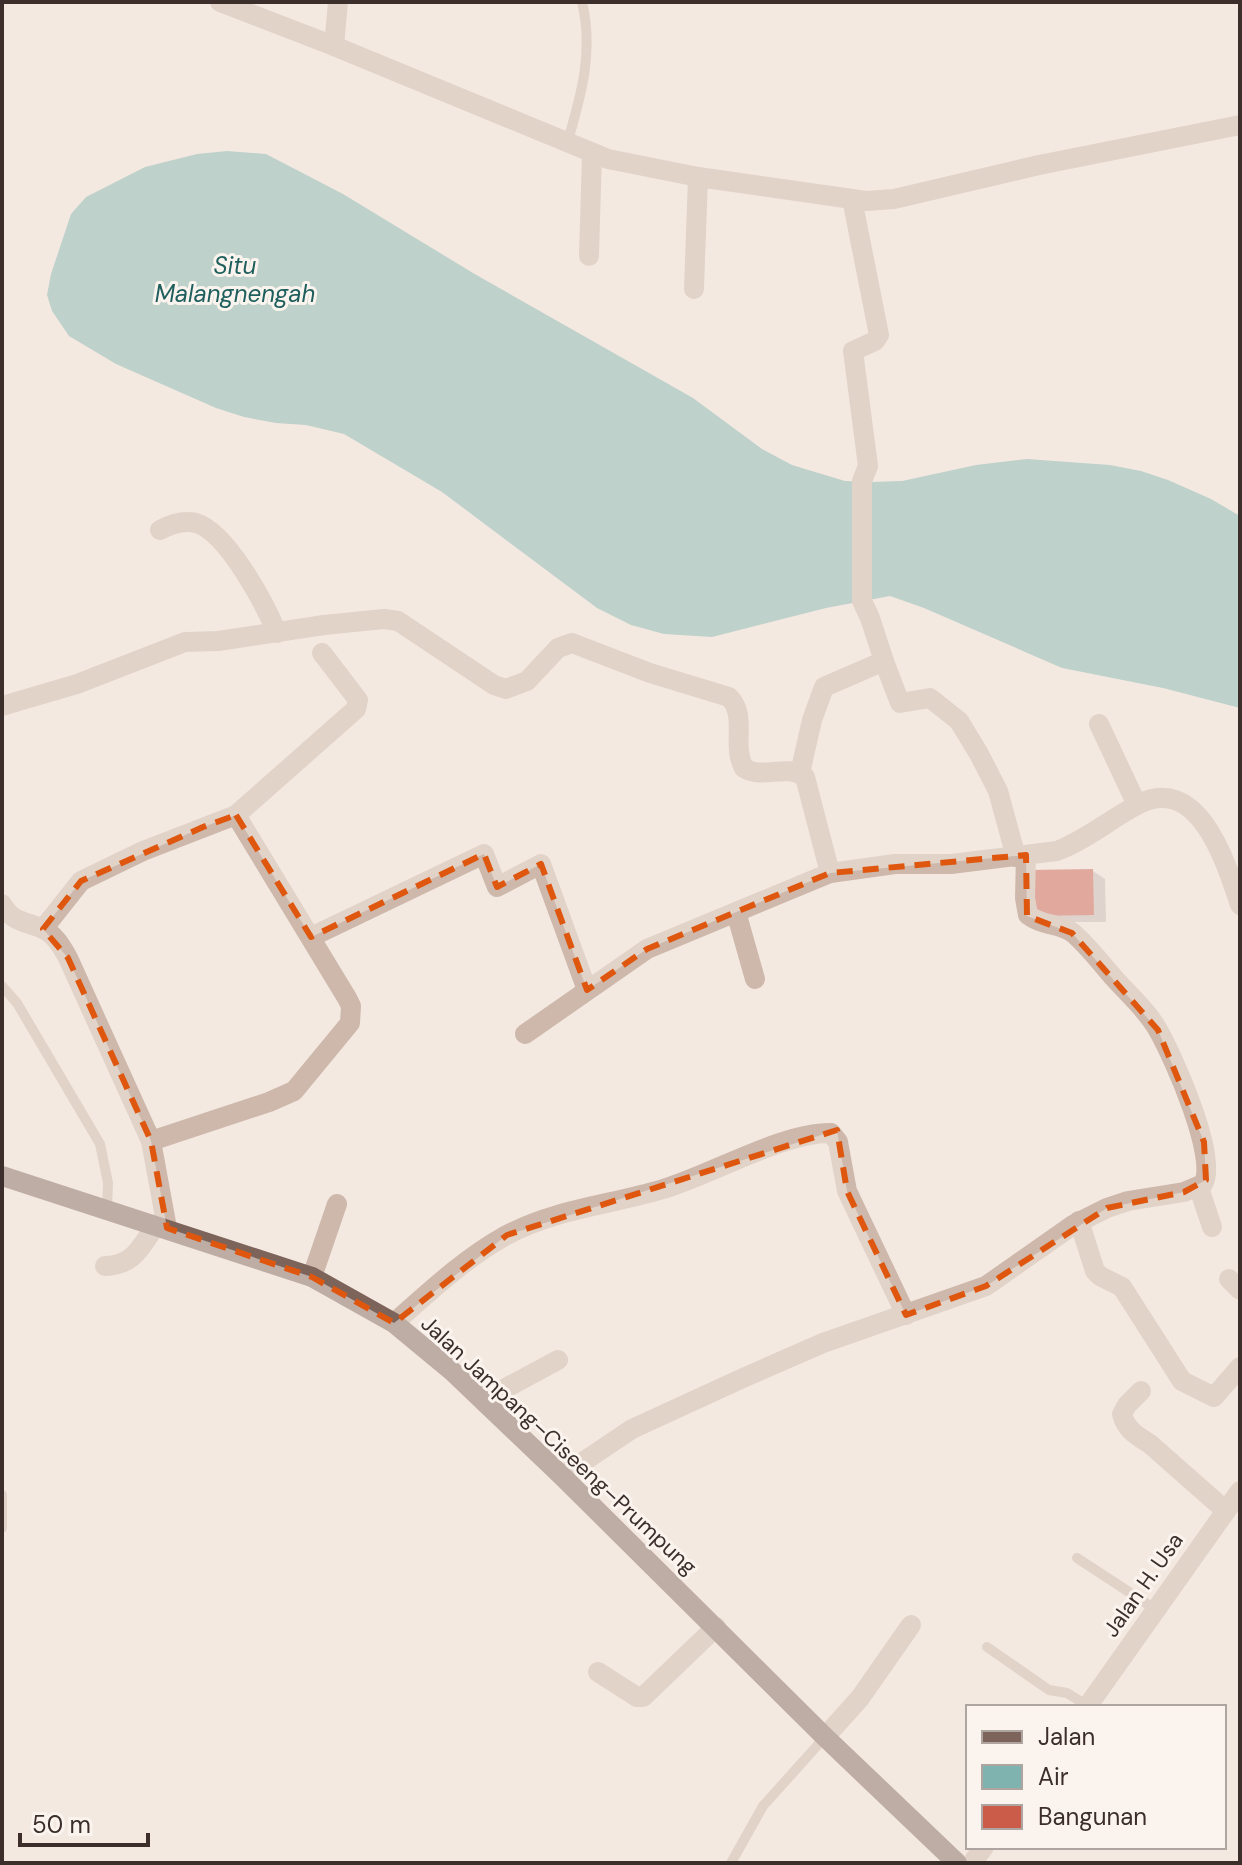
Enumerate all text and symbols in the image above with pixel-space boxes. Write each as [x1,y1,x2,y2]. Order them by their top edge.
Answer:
water label: Situ Malangnengah [155,250,315,309]
street label: Jalan Jampang–Ciseeng–Prumpung [415,1309,703,1581]
street label: Jalan H. Usa [1096,1527,1190,1643]
legend [966,1705,1226,1849]
text: Jalan [1038,1721,1095,1752]
text: Air [1038,1761,1069,1792]
scale bar [20,1797,148,1847]
text: Bangunan [1038,1801,1147,1832]
text: 50 m [32,1809,91,1840]

